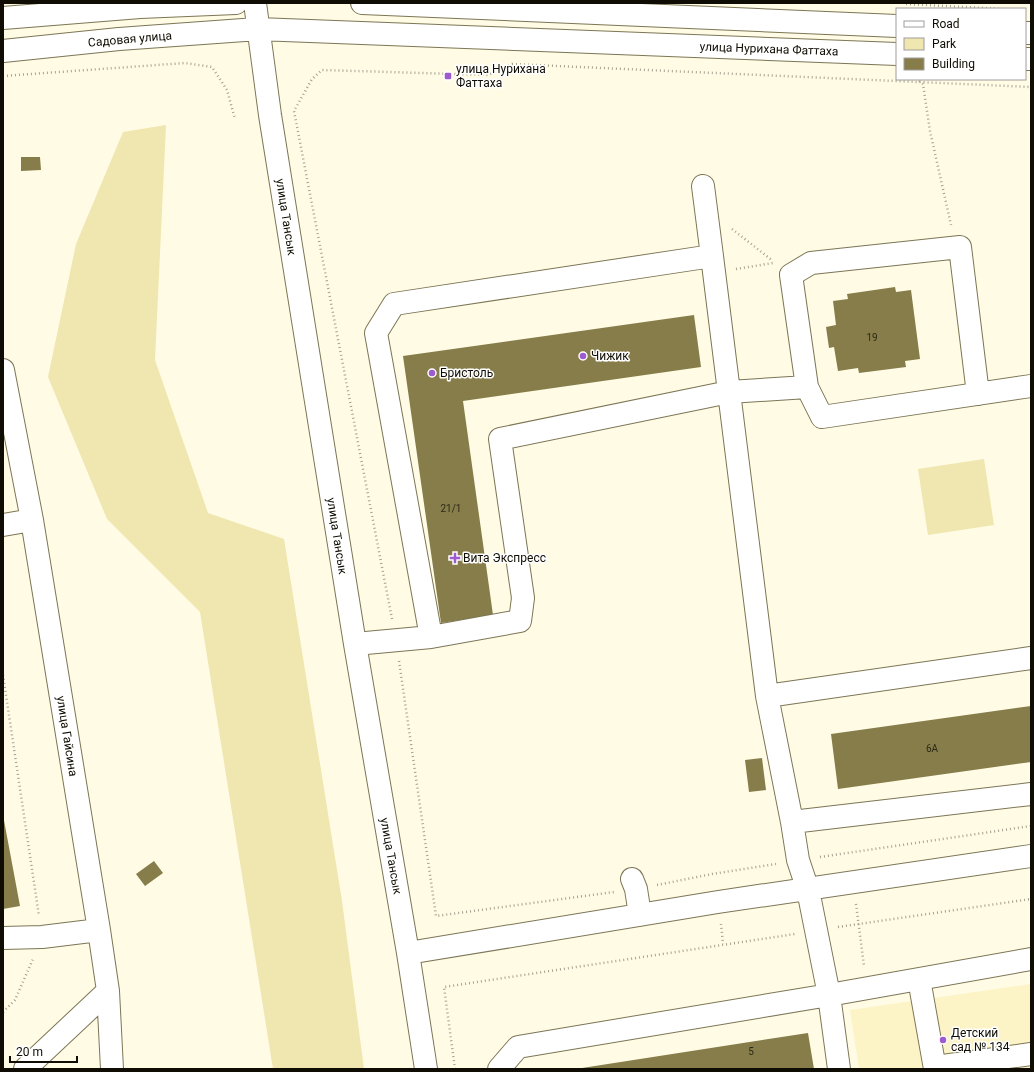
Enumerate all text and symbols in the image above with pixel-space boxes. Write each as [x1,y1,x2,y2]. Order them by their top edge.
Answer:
legend [896,8,1026,80]
text: Road [932,17,960,31]
street label: Садовая улица [87,28,173,50]
text: Park [932,37,957,51]
street label: улица Нурихана Фаттаха [699,40,839,58]
text: Building [932,57,975,71]
place label: улица Нурихана Фаттаха [456,62,546,90]
marker: улица Нурихана Фаттаха [443,71,453,81]
street label: улица Тансык [273,178,299,257]
house number: 19 [866,332,878,343]
place label: Чижик [591,349,629,363]
marker: Чижик [578,351,588,361]
place label: Бристоль [440,366,493,380]
marker: Бристоль [427,368,437,378]
street label: улица Тансык [324,497,350,576]
house number: 21/1 [441,503,462,514]
place label: Вита Экспресс [463,551,546,565]
marker: Вита Экспресс [450,553,460,563]
street label: улица Гайсина [54,695,80,777]
house number: 6А [926,743,939,754]
street label: улица Тансык [377,817,405,896]
place label: Детский сад № 134 [951,1026,1010,1054]
marker: Детский сад № 134 [938,1035,948,1045]
scale bar [10,1038,77,1064]
text: 20 m [16,1045,43,1059]
house number: 5 [748,1046,754,1057]

